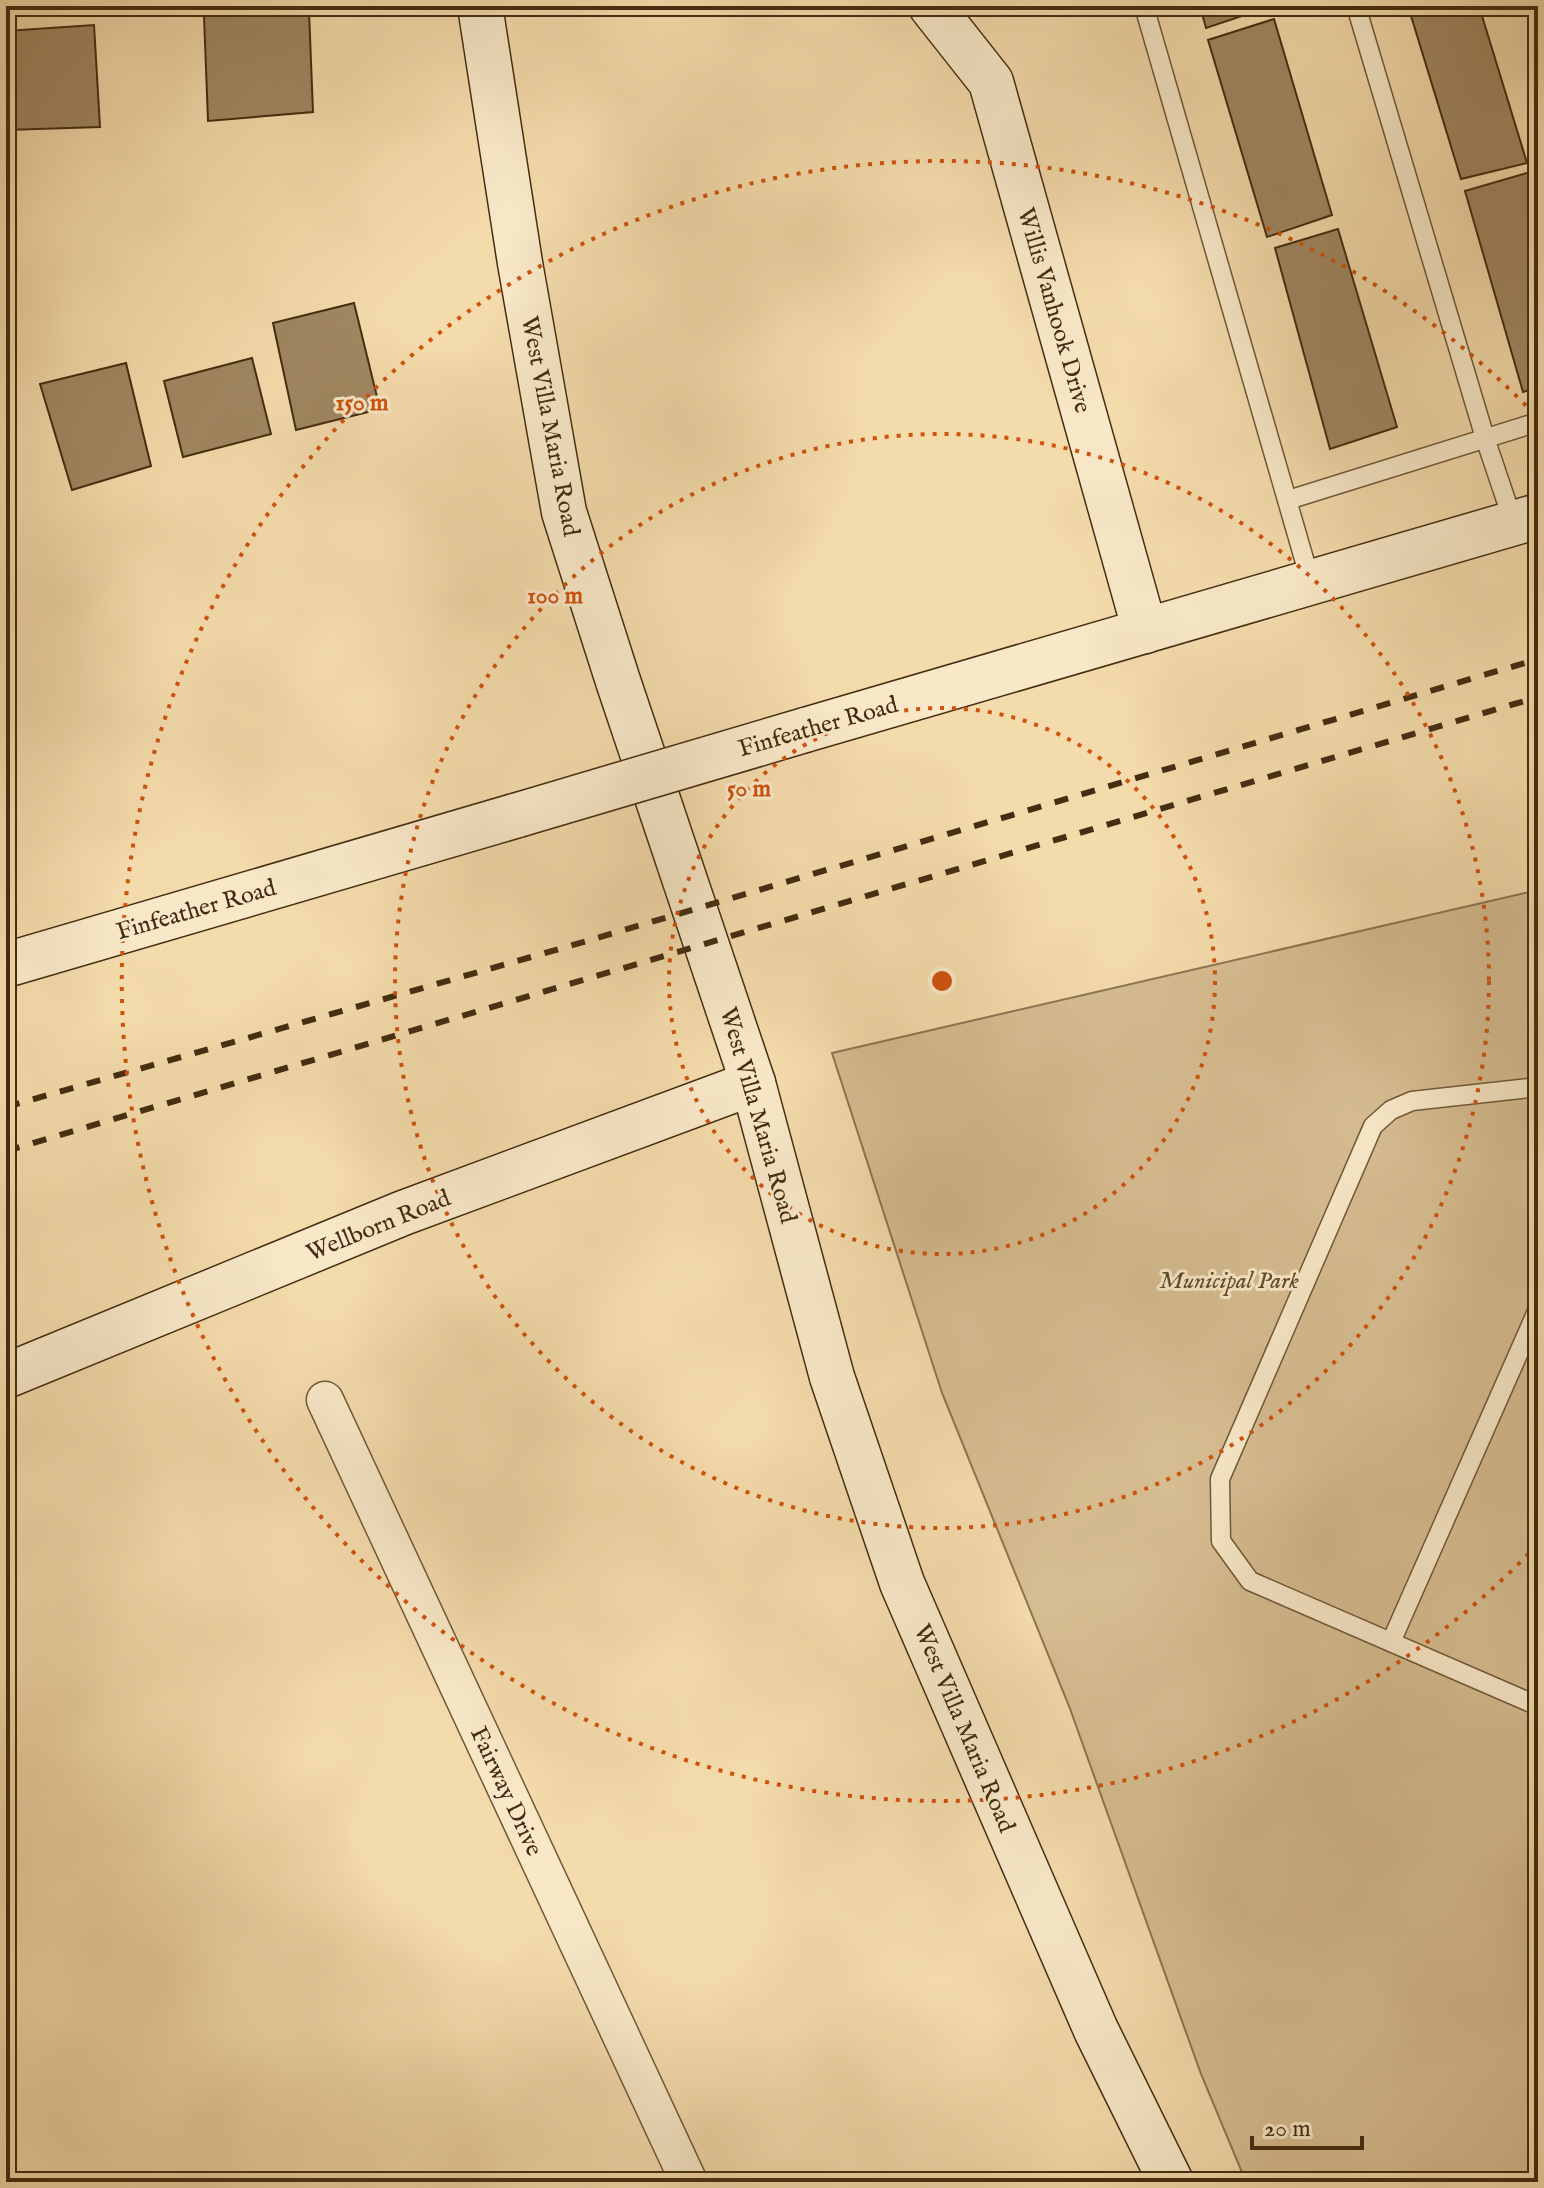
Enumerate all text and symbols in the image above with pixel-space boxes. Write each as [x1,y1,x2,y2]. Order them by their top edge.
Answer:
street label: Willis Vanhook Drive [1009,204,1098,417]
street label: West Villa Maria Road [513,314,586,539]
text: 150 m [335,388,389,419]
text: 100 m [527,581,584,612]
street label: Finfeather Road [735,690,902,765]
text: 50 m [727,774,772,805]
street label: Finfeather Road [113,873,280,948]
centre of rings [928,967,956,995]
street label: West Villa Maria Road [712,1004,803,1227]
street label: Wellborn Road [302,1183,455,1269]
park label: Municipal Park [1159,1266,1299,1297]
street label: West Villa Maria Road [906,1620,1022,1838]
street label: Fairway Drive [462,1722,549,1861]
scale bar [1252,2100,1362,2150]
text: 20 m [1264,2114,1311,2145]

